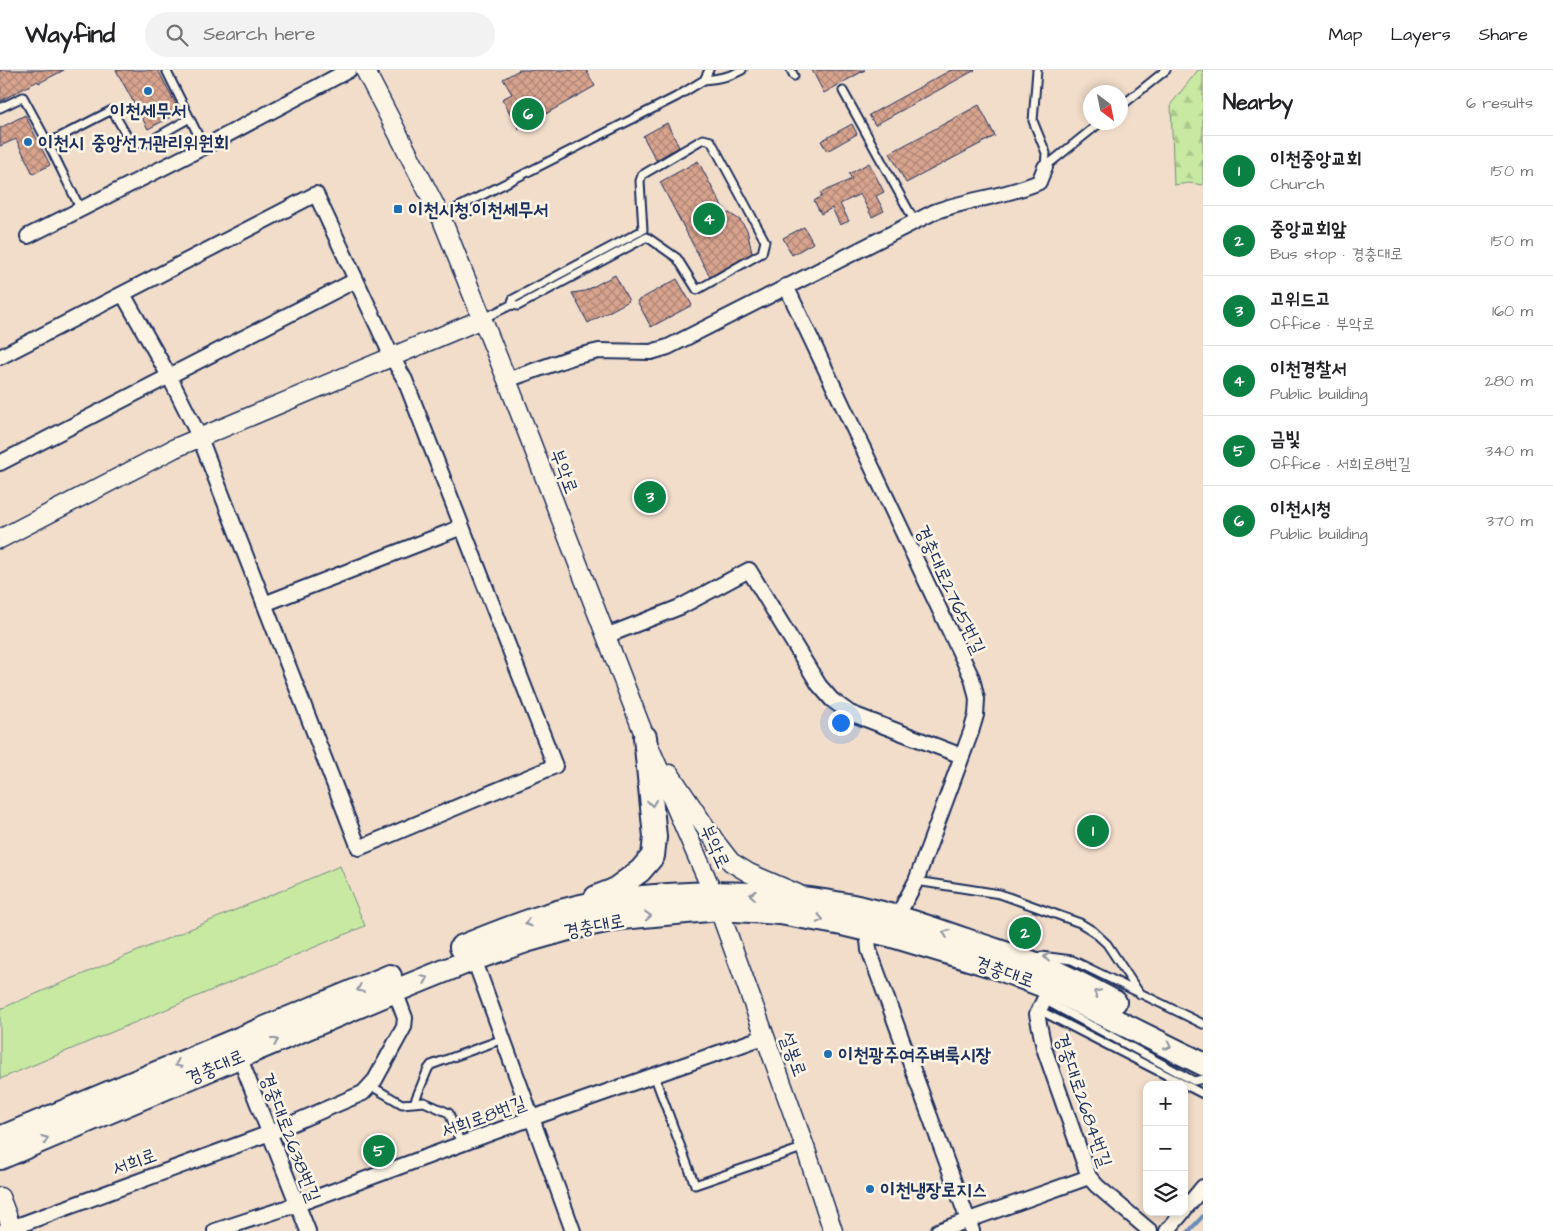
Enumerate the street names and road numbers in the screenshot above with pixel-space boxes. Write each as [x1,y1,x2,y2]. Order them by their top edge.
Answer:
street label: 부악로 [543,445,584,498]
street label: 경충대로2765번길 [908,521,991,659]
street label: 부악로 [693,820,736,873]
street label: 경충대로 [562,907,627,946]
street label: 경충대로 [971,950,1038,995]
street label: 설봉로 [772,1028,813,1081]
street label: 경충대로2684번길 [1047,1030,1118,1171]
street label: 경충대로 [182,1043,249,1092]
street label: 경충대로2638번길 [253,1069,327,1206]
street label: 서희로8번길 [437,1090,530,1145]
street label: 서희로 [108,1142,161,1183]

